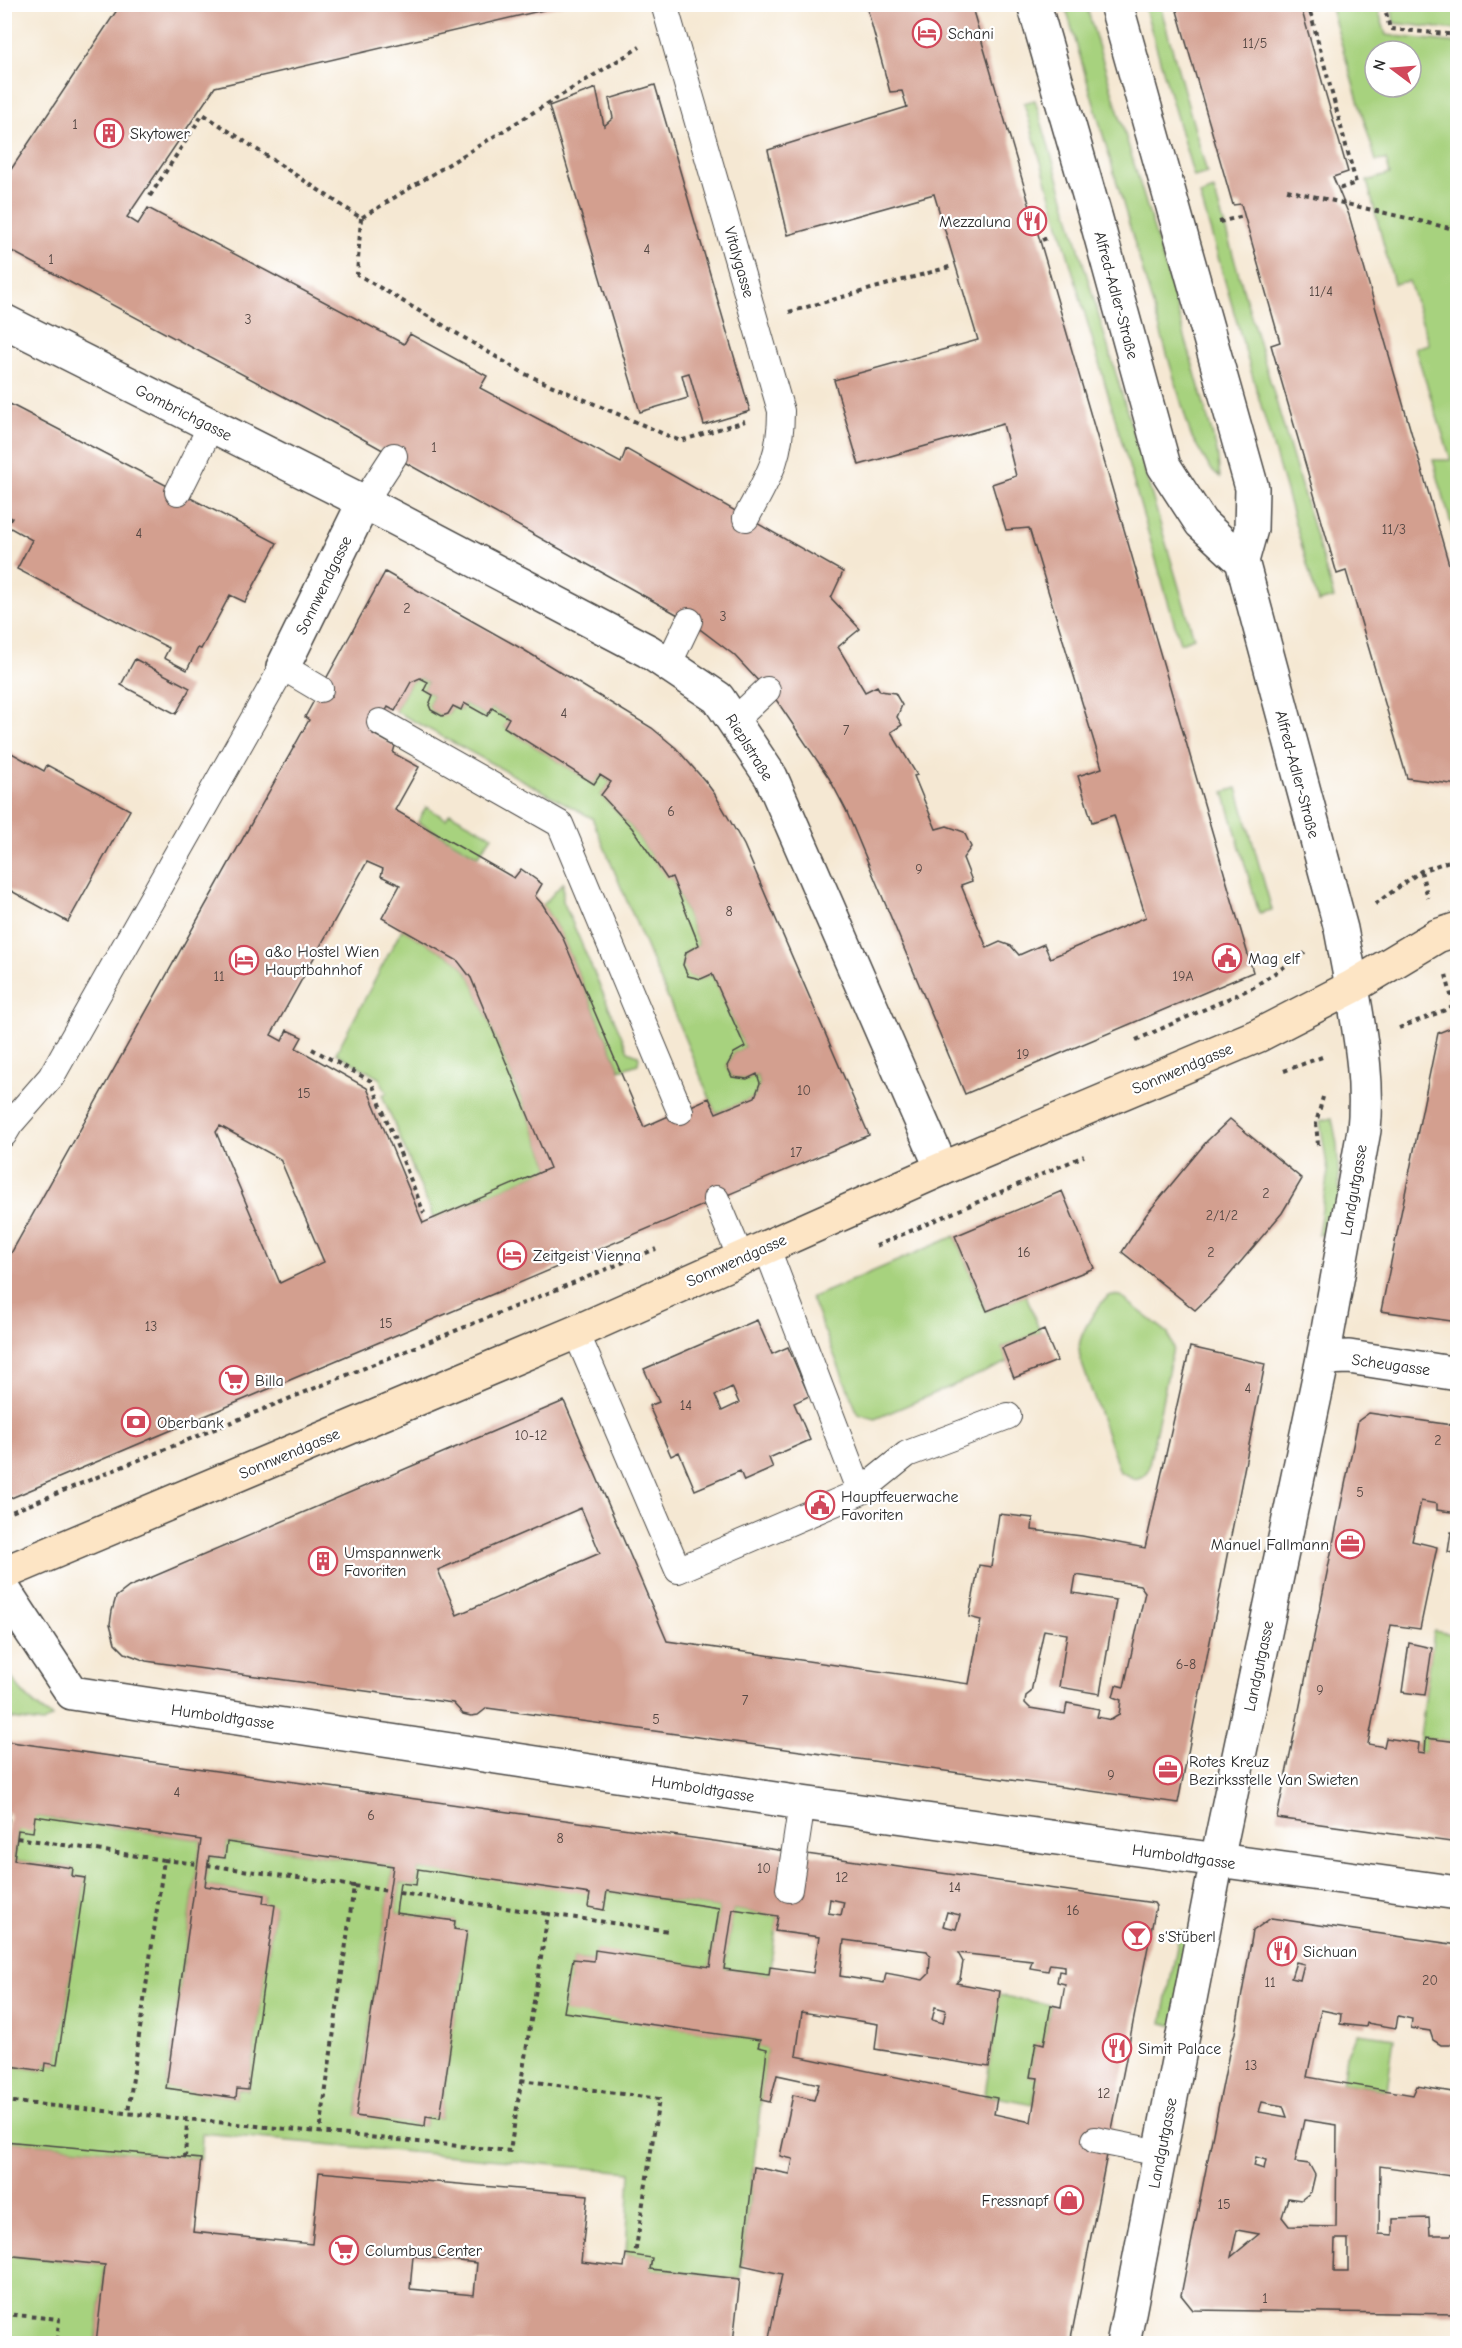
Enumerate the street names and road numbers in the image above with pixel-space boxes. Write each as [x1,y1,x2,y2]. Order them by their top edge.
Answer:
street label: Vitalygasse [720,225,758,300]
street label: Alfred-Adler-Straße [1090,229,1142,361]
street label: Gombrichgasse [132,381,235,445]
street label: Sonnwendgasse [292,533,356,638]
street label: Alfred-Adler-Straße [1271,708,1323,840]
street label: Rieplstraße [722,711,777,784]
street label: Sonnwendgasse [1129,1040,1235,1098]
street label: Landgutgasse [1337,1143,1371,1237]
street label: Sonnwendgasse [684,1231,789,1291]
street label: Scheugasse [1350,1351,1431,1379]
street label: Sonnwendgasse [236,1425,342,1483]
street label: Landgutgasse [1241,1619,1277,1713]
street label: Humboldtgasse [170,1701,276,1733]
street label: Humboldtgasse [650,1772,756,1806]
street label: Humboldtgasse [1131,1841,1237,1873]
street label: Landgutgasse [1145,2096,1181,2190]

